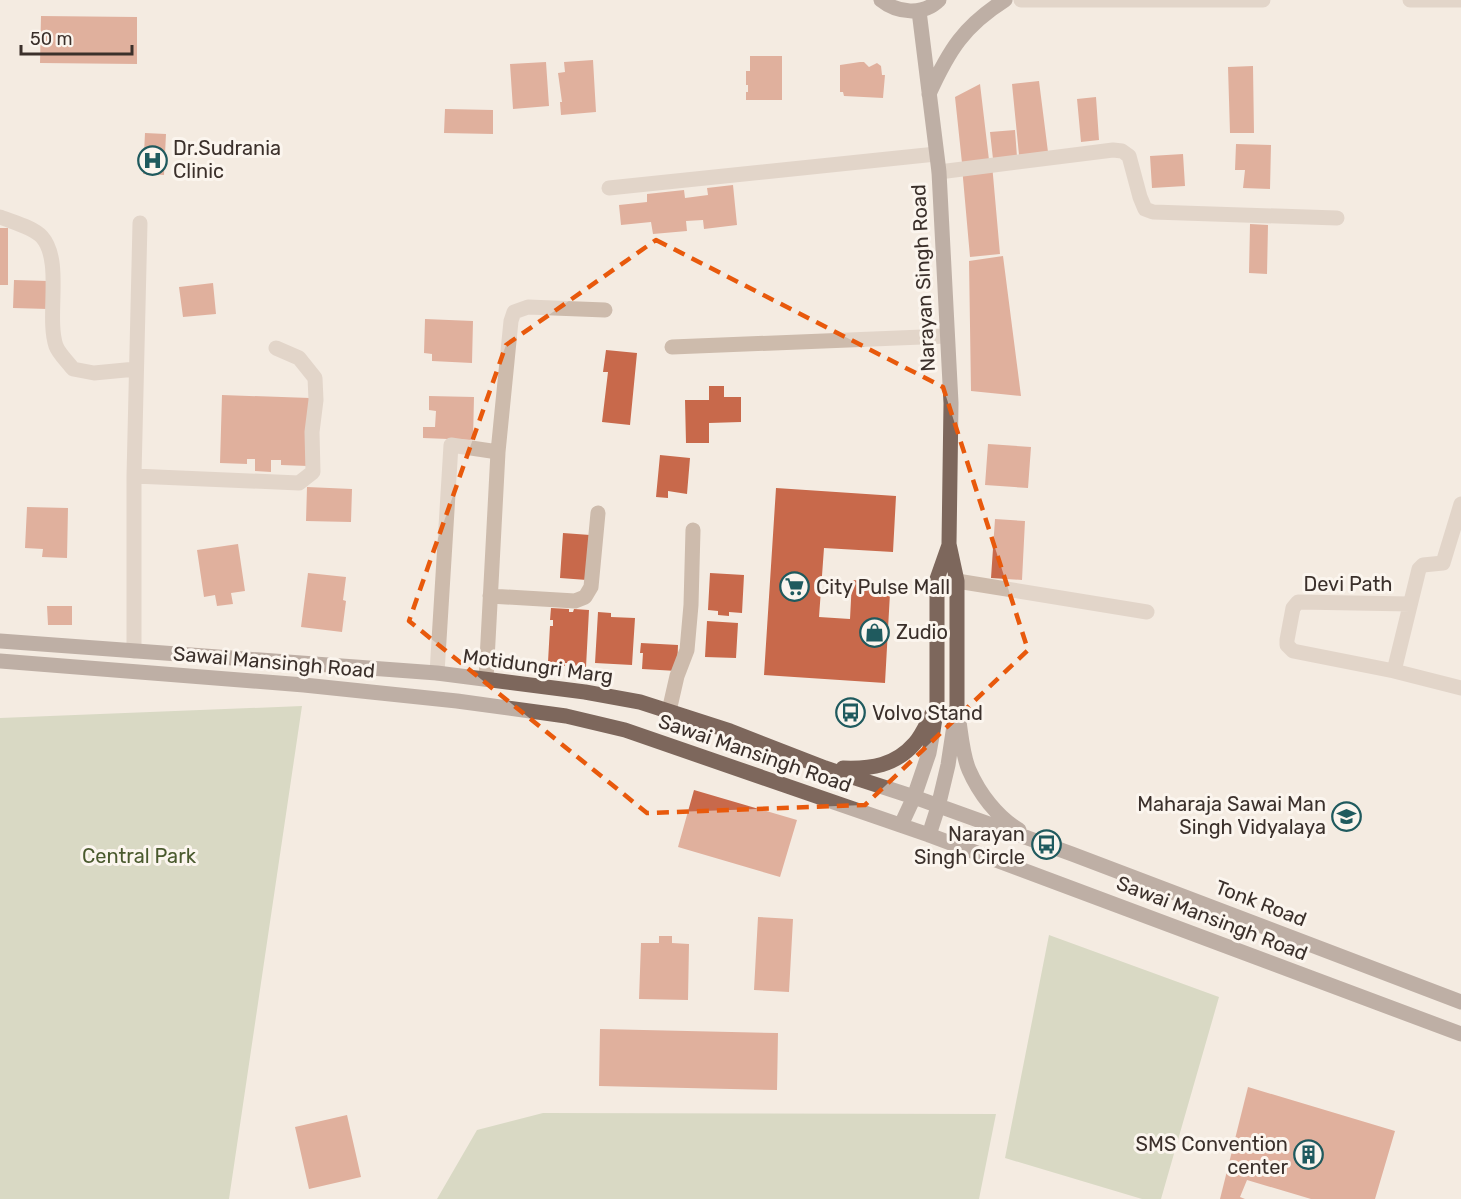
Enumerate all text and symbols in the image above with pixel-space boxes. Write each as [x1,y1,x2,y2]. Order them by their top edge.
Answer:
scale bar [21,18,132,56]
text: 50 m [30,28,73,50]
place label: Dr.Sudrania Clinic [173,136,281,183]
hospital icon: Dr.Sudrania Clinic [136,144,168,176]
street label: Narayan Singh Road [906,184,940,372]
supermarket icon: City Pulse Mall [779,571,811,603]
street label: Devi Path [1303,572,1393,596]
place label: City Pulse Mall [816,575,950,599]
shop icon: Zudio [859,616,891,648]
place label: Zudio [896,620,948,644]
street label: Sawai Mansingh Road [172,641,376,683]
street label: Motidungri Marg [461,644,615,688]
bus stop icon: Volvo Stand [835,697,867,729]
place label: Volvo Stand [872,701,983,725]
street label: Sawai Mansingh Road [655,709,855,797]
place label: Maharaja Sawai Man Singh Vidyalaya [1137,792,1326,839]
school or university icon: Maharaja Sawai Man Singh Vidyalaya [1331,800,1363,832]
place label: Narayan Singh Circle [914,822,1025,869]
bus stop icon: Narayan Singh Circle [1030,829,1062,861]
park label: Central Park [82,844,197,868]
street label: Sawai Mansingh Road [1113,870,1311,966]
street label: Tonk Road [1212,875,1310,931]
place label: SMS Convention center [1136,1132,1288,1179]
building icon: SMS Convention center [1293,1139,1325,1171]

